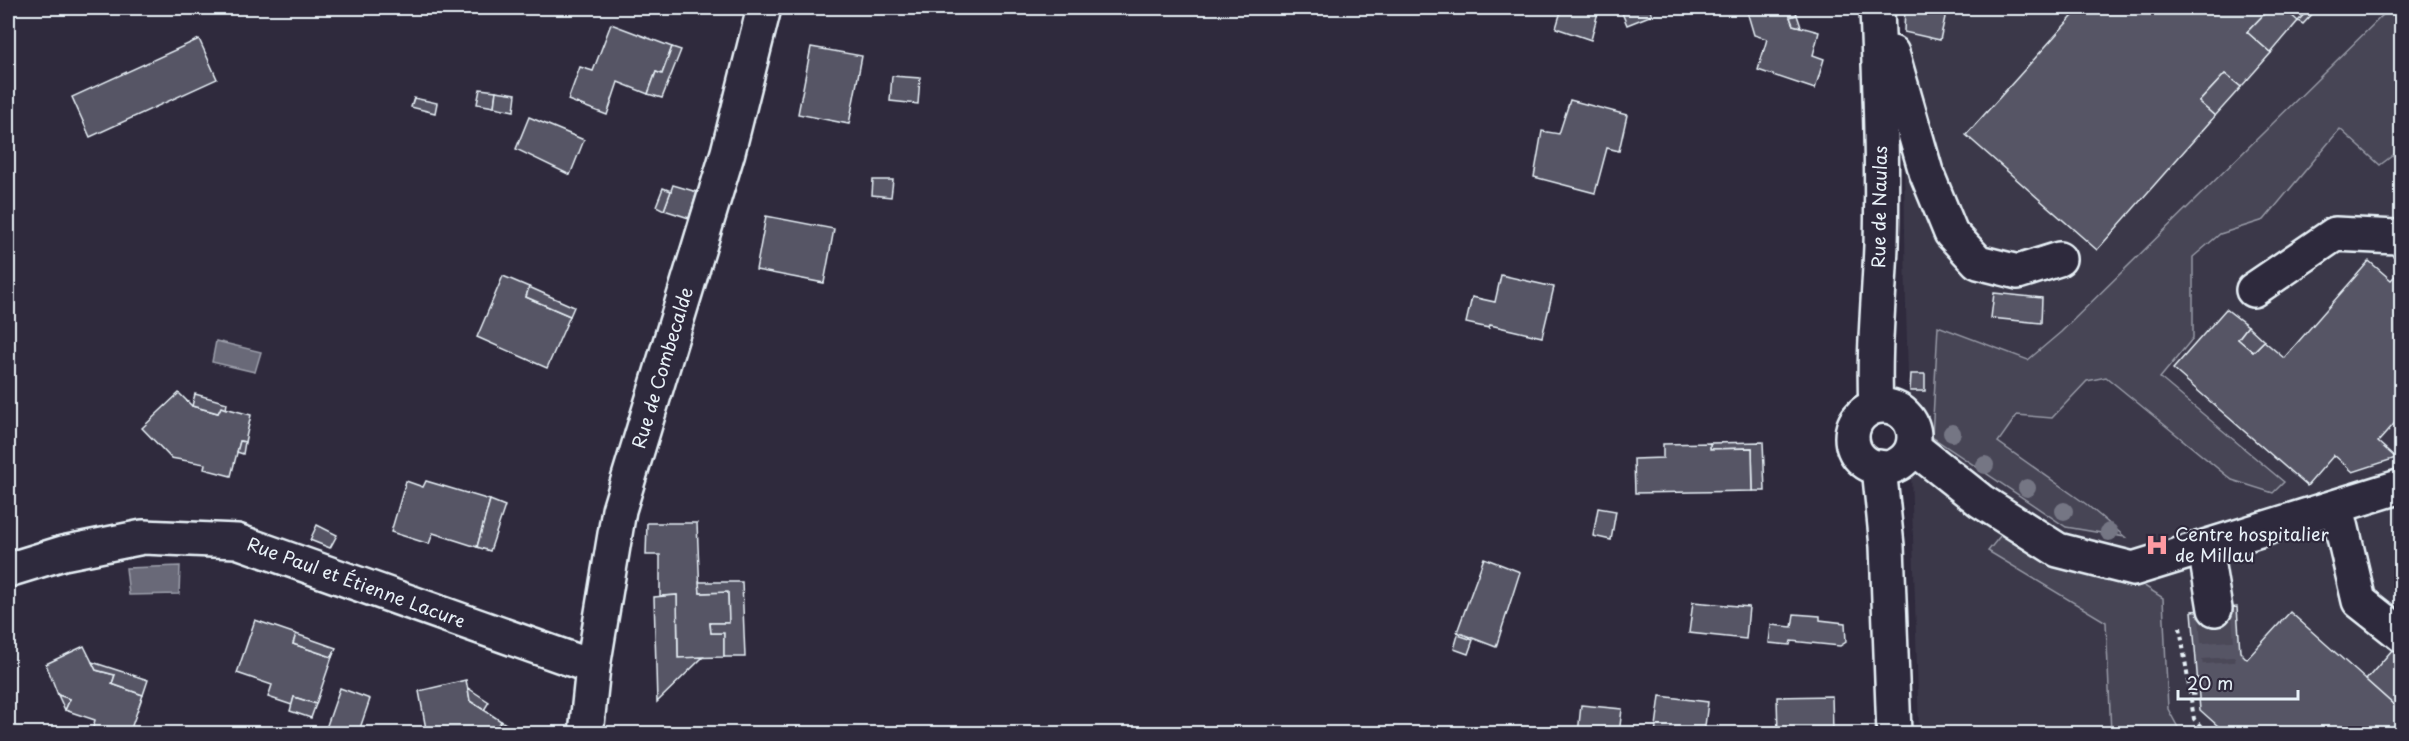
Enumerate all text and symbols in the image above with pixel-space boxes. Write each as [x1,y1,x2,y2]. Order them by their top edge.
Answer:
street label: Rue de Naulas [1864,145,1893,268]
street label: Rue de Combecalde [624,283,699,452]
place label: Centre hospitalier de Millau [2175,520,2329,568]
street label: Rue Paul et Étienne Lacure [244,530,469,634]
hospital icon: Centre hospitalier de Millau [2144,532,2170,558]
scale bar [2178,663,2298,701]
text: 20 m [2187,669,2233,696]

